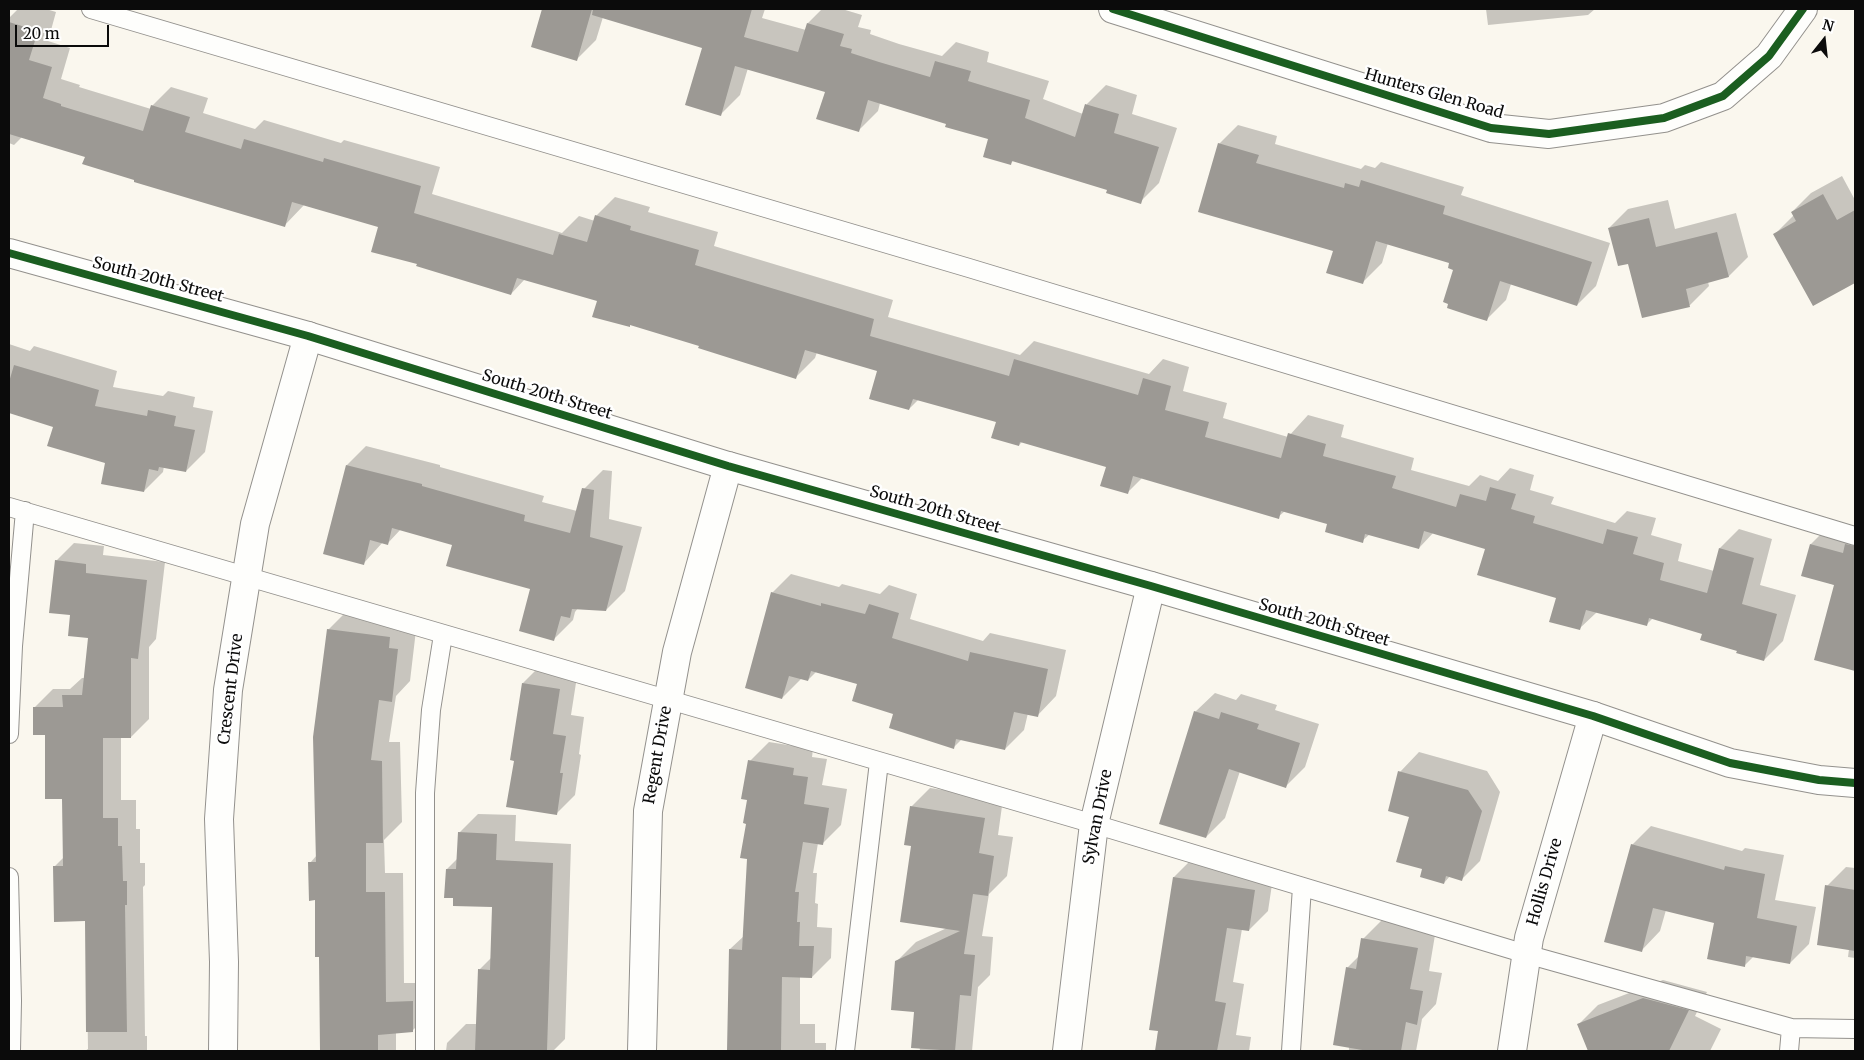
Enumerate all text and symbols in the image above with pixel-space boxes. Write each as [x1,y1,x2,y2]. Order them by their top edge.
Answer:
scale bar [18,15,111,47]
north arrow [1799,15,1849,65]
text: N [1820,15,1836,36]
text: 20 m [23,24,60,43]
street label: Hunters Glen Road [1362,65,1506,123]
street label: South 20th Street [90,253,226,307]
street label: South 20th Street [480,366,614,424]
street label: South 20th Street [867,482,1003,538]
street label: South 20th Street [1256,595,1392,651]
street label: Crescent Drive [215,632,247,746]
street label: Regent Drive [640,704,676,806]
street label: Sylvan Drive [1079,768,1117,866]
street label: Hollis Drive [1523,836,1567,928]

